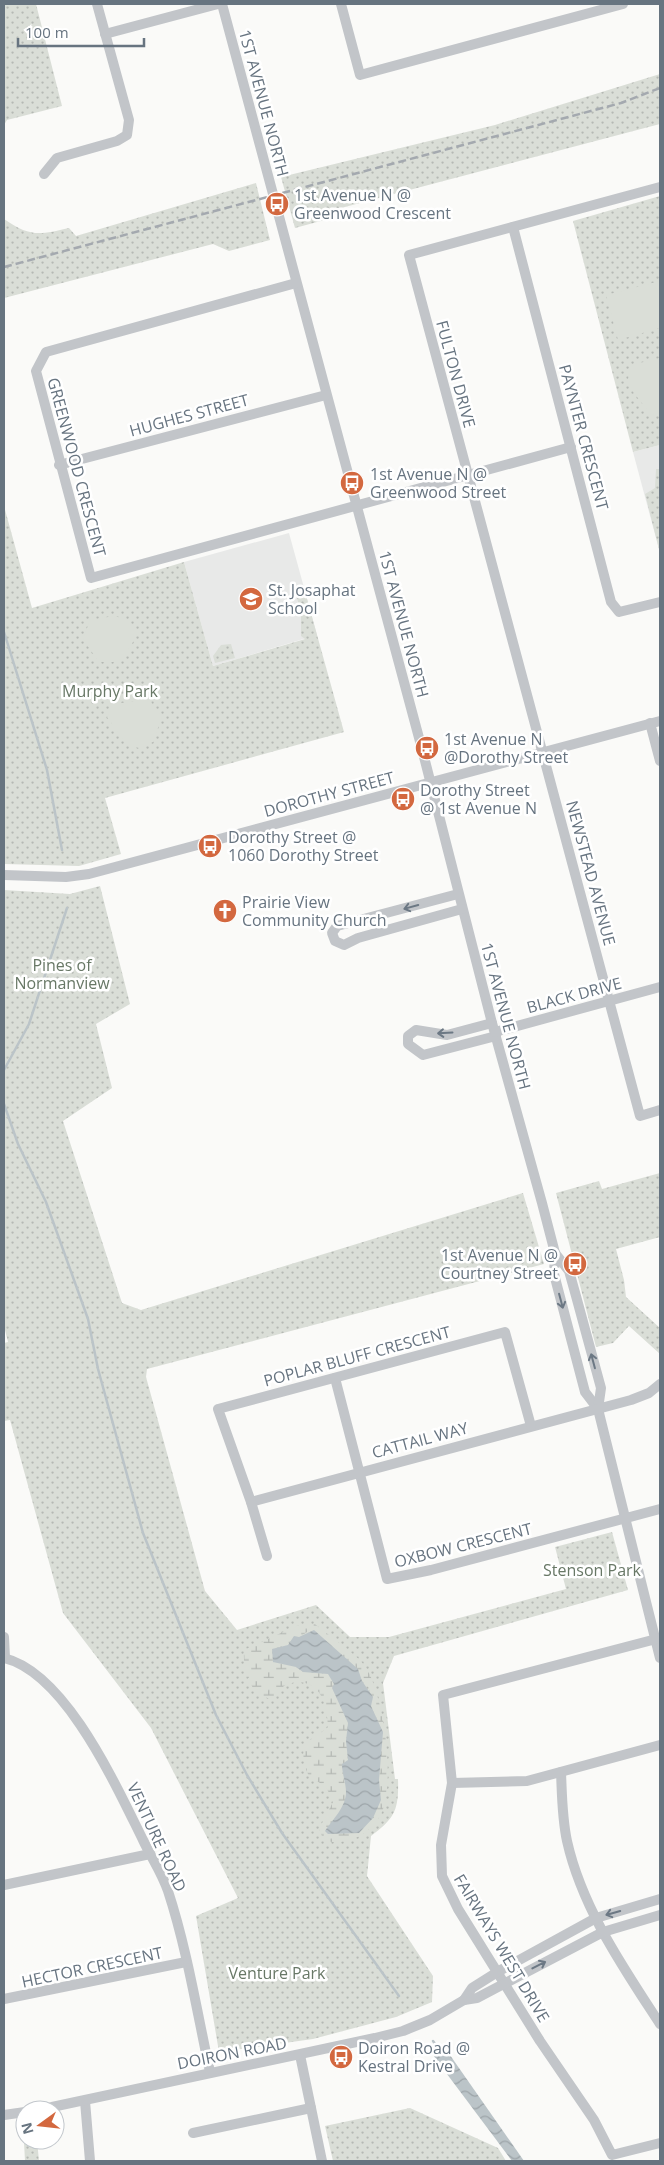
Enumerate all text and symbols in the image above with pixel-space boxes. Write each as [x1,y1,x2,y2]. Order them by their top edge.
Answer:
scale bar [18,15,144,47]
text: 100 m [25,22,69,42]
street label: 1ST AVENUE NORTH [234,27,294,179]
place label: 1st Avenue N @ Greenwood Crescent [294,184,451,224]
bus stop icon: 1st Avenue N @ Greenwood Crescent [264,191,290,217]
street label: FULTON DRIVE [431,318,481,430]
street label: PAYNTER CRESCENT [554,362,614,512]
street label: GREENWOOD CRESCENT [43,375,112,559]
street label: HUGHES STREET [127,388,251,442]
place label: 1st Avenue N @ Greenwood Street [370,463,507,503]
bus stop icon: 1st Avenue N @ Greenwood Street [339,470,365,496]
street label: 1ST AVENUE NORTH [374,548,434,700]
place label: St. Josaphat School [268,579,356,619]
school or university icon: St. Josaphat School [238,586,264,612]
park label: Murphy Park [62,680,159,702]
place label: 1st Avenue N @Dorothy Street [444,728,568,768]
bus stop icon: 1st Avenue N @Dorothy Street [414,735,440,761]
street label: DOROTHY STREET [261,766,397,822]
place label: Dorothy Street @ 1st Avenue N [420,779,537,819]
bus stop icon: Dorothy Street @ 1st Avenue N [390,786,416,812]
street label: NEWSTEAD AVENUE [561,798,621,948]
place label: Dorothy Street @ 1060 Dorothy Street [228,826,379,866]
bus stop icon: Dorothy Street @ 1060 Dorothy Street [197,833,223,859]
place label: Prairie View Community Church [242,891,387,931]
church icon: Prairie View Community Church [212,898,238,924]
one-way arrow [403,902,419,912]
street label: 1ST AVENUE NORTH [476,940,536,1092]
park label: Pines of Normanview [14,954,110,994]
street label: BLACK DRIVE [524,972,624,1018]
one-way arrow [437,1029,453,1038]
place label: 1st Avenue N @ Courtney Street [441,1244,558,1284]
bus stop icon: 1st Avenue N @ Courtney Street [562,1251,588,1277]
one-way arrow [557,1292,566,1308]
street label: POPLAR BLUFF CRESCENT [261,1320,453,1392]
one-way arrow [588,1354,598,1370]
street label: CATTAIL WAY [369,1417,471,1463]
street label: OXBOW CRESCENT [392,1517,534,1573]
park label: Stenson Park [543,1559,642,1581]
street label: VENTURE ROAD [122,1779,192,1895]
street label: FAIRWAYS WEST DRIVE [449,1870,555,2026]
one-way arrow [606,1908,622,1918]
street label: HECTOR CRESCENT [20,1941,165,1993]
one-way arrow [531,1960,546,1969]
park label: Venture Park [229,1962,326,1984]
street label: DOIRON ROAD [175,2032,289,2074]
place label: Doiron Road @ Kestral Drive [358,2037,470,2077]
bus stop icon: Doiron Road @ Kestral Drive [328,2044,354,2070]
north arrow [15,2100,65,2150]
text: N [16,2121,38,2136]

